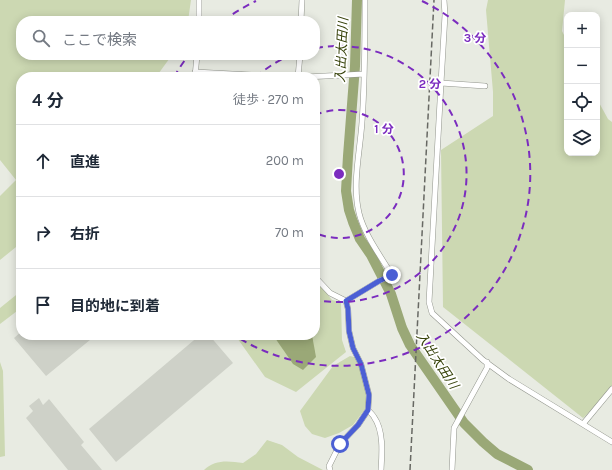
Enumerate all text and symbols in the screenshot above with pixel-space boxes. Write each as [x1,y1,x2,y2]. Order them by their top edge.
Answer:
map controls [564,12,600,156]
button: + [564,12,600,48]
water label: 入出太田川 [332,15,351,83]
search box [16,16,320,60]
icon: search [30,27,52,49]
text: ここで検索 [62,31,137,49]
text: 3 分 [464,31,486,45]
button: − [564,48,600,84]
text: 2 分 [419,77,441,91]
button: locate [564,84,600,120]
text: 4 分 [32,90,63,110]
text: 徒歩 · 270 m [233,92,304,107]
button: layers [564,120,600,156]
text: 1 分 [374,122,394,136]
icon: ahead [32,150,54,172]
text: 直進 [70,153,100,171]
text: 200 m [266,153,304,168]
centre of rings [332,167,346,181]
icon: right [32,222,54,244]
text: 右折 [70,225,100,243]
text: 70 m [275,225,304,240]
route end [383,266,401,284]
icon: arrive [32,294,54,316]
text: 目的地に到着 [70,297,160,315]
water label: 入出太田川 [414,329,463,393]
route start [331,435,349,453]

